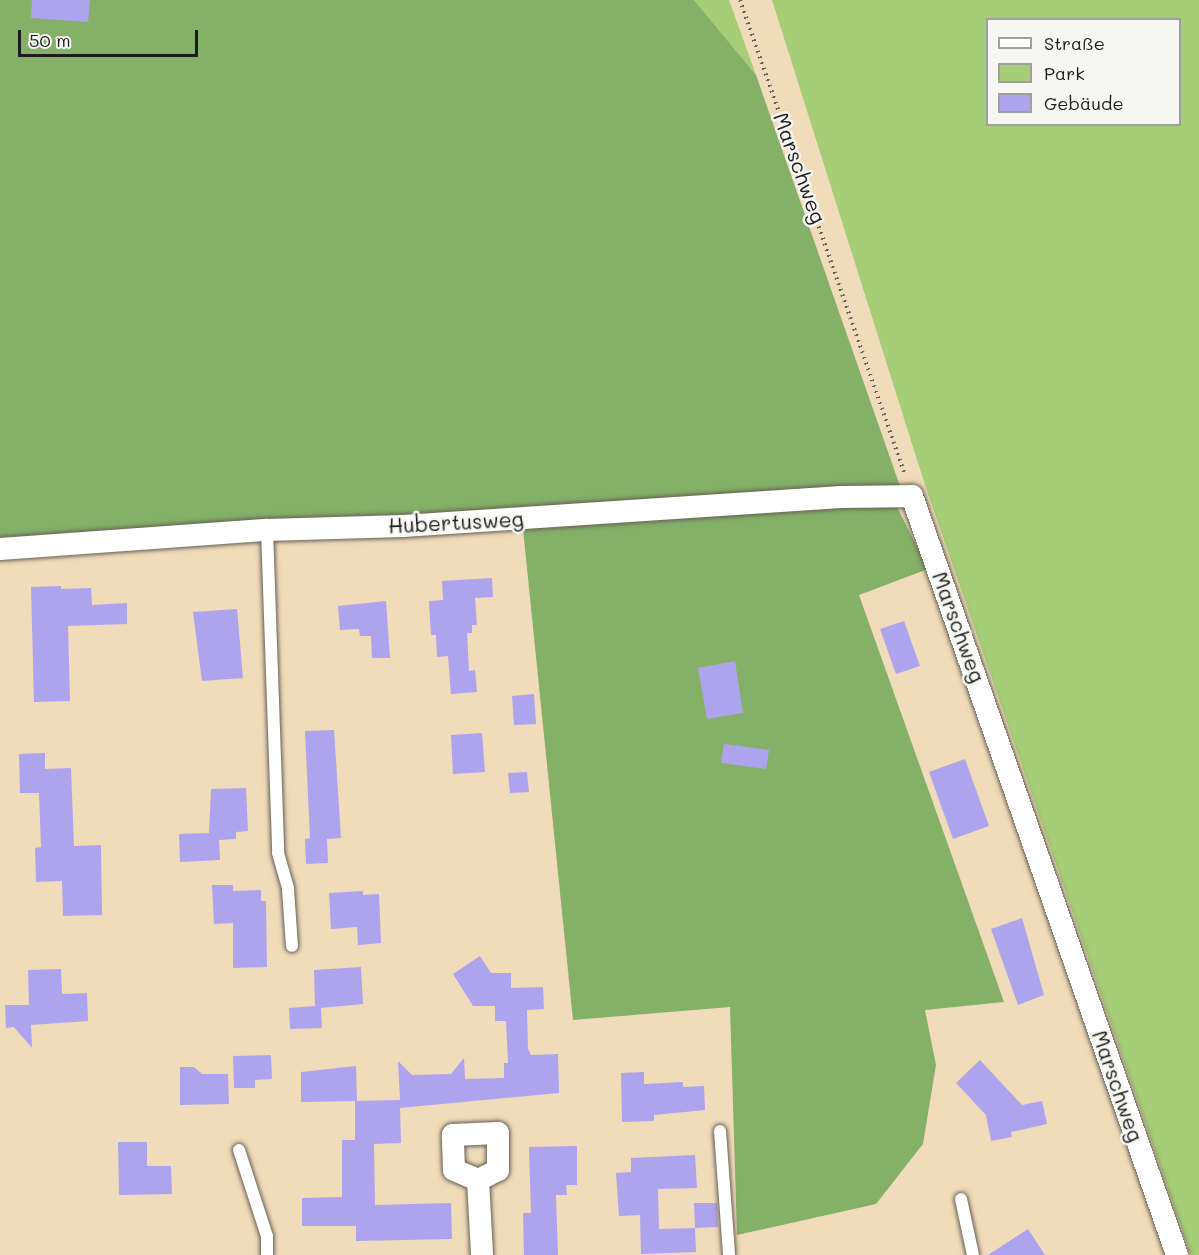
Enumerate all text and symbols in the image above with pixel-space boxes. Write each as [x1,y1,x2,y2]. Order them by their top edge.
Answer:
scale bar [21,18,201,56]
legend [986,18,1181,126]
text: 50 m [29,28,71,52]
text: Straße [1044,31,1105,55]
text: Park [1044,61,1085,85]
text: Gebäude [1044,91,1124,115]
street label: Marschweg [768,109,832,227]
street label: Hubertusweg [388,506,524,538]
street label: Marschweg [927,568,991,686]
street label: Marschweg [1087,1027,1149,1145]

